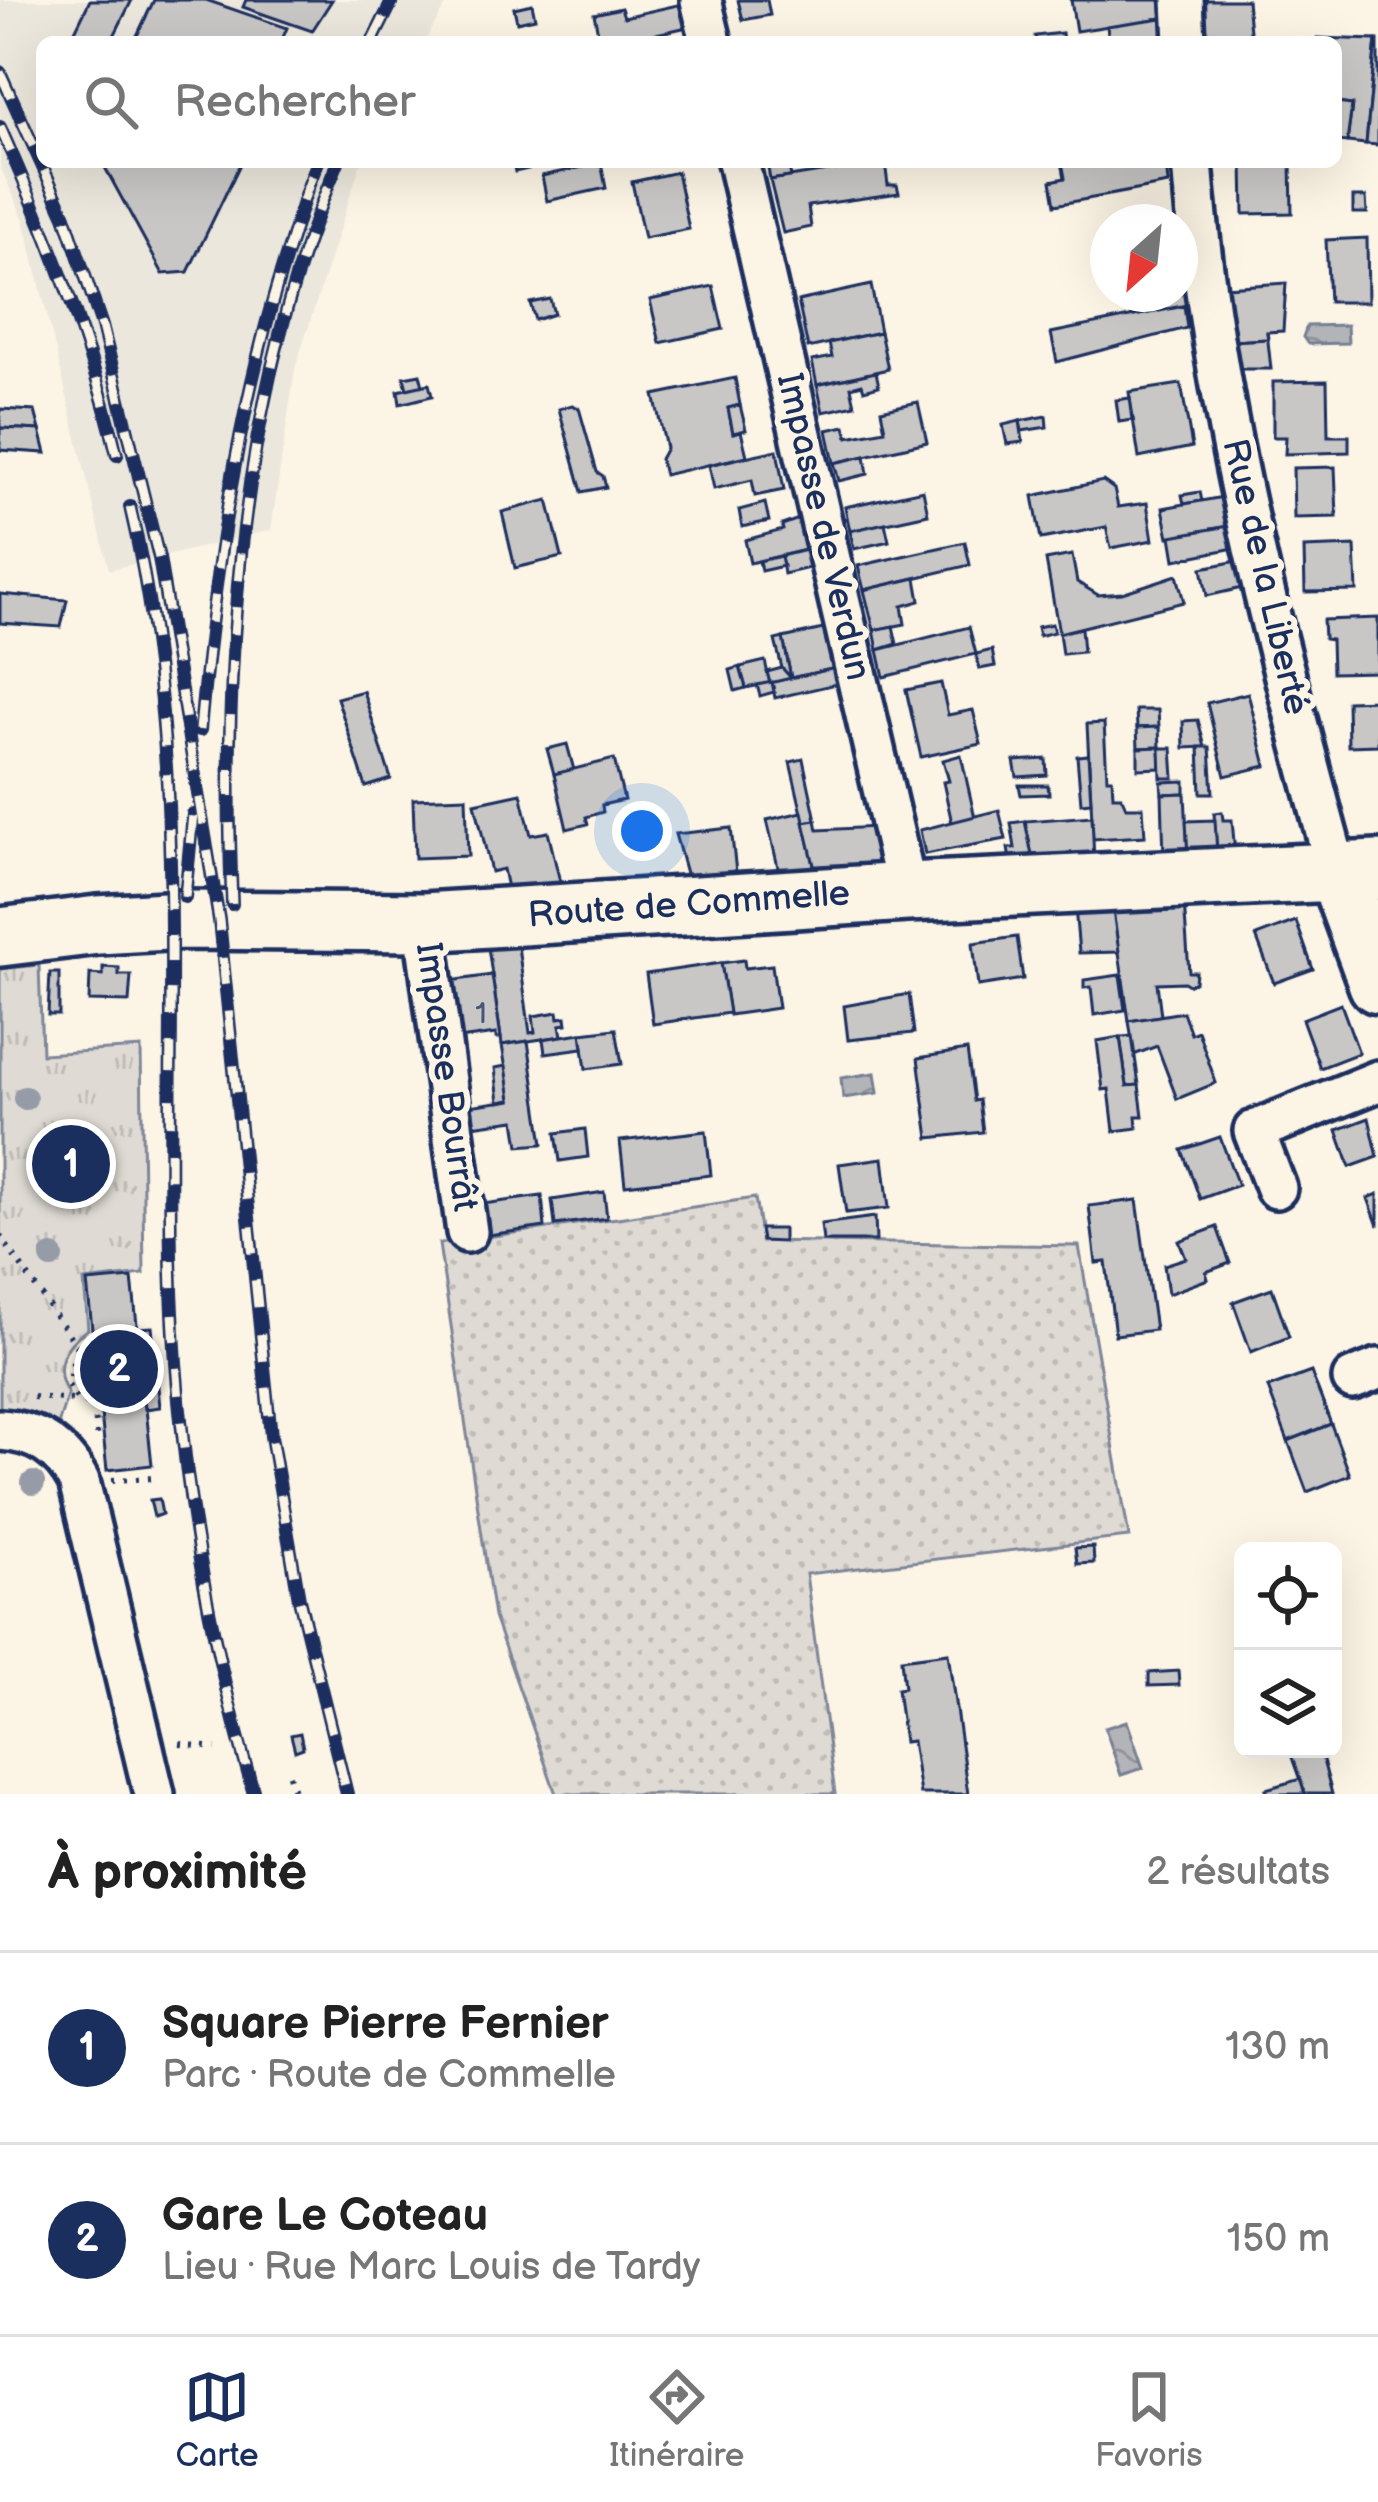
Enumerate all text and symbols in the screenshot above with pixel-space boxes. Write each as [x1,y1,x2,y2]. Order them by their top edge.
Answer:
search box [36,36,1342,168]
icon: search [78,69,144,135]
text: Rechercher [174,75,415,130]
north arrow [1090,204,1198,312]
street label: Impasse de Verdun [767,369,879,685]
street label: Rue de la Liberté [1212,435,1318,719]
your location [612,801,672,861]
street label: Route de Commelle [527,872,851,938]
street label: Impasse Bourrât [406,940,486,1214]
house number: 1 [475,996,487,1032]
pin: 1 [32,1119,110,1209]
pin: 2 [80,1324,158,1414]
map controls [1234,1542,1342,1758]
button: locate [1234,1542,1342,1650]
button: layers [1234,1650,1342,1758]
text: À proximité [48,1842,307,1903]
text: 2 résultats [1146,1849,1330,1896]
text: Square Pierre Fernier [162,1997,609,2052]
text: 1 [79,2024,95,2071]
text: 130 m [1225,2024,1330,2071]
text: Parc · Route de Commelle [162,2052,616,2099]
text: Gare Le Coteau [162,2189,488,2244]
text: 2 [75,2216,99,2263]
text: 150 m [1227,2216,1330,2263]
text: Lieu · Rue Marc Louis de Tardy [162,2244,700,2291]
tab: Carte [175,2364,259,2476]
tab: Itinéraire [609,2364,744,2476]
tab: Favoris [1095,2364,1203,2476]

